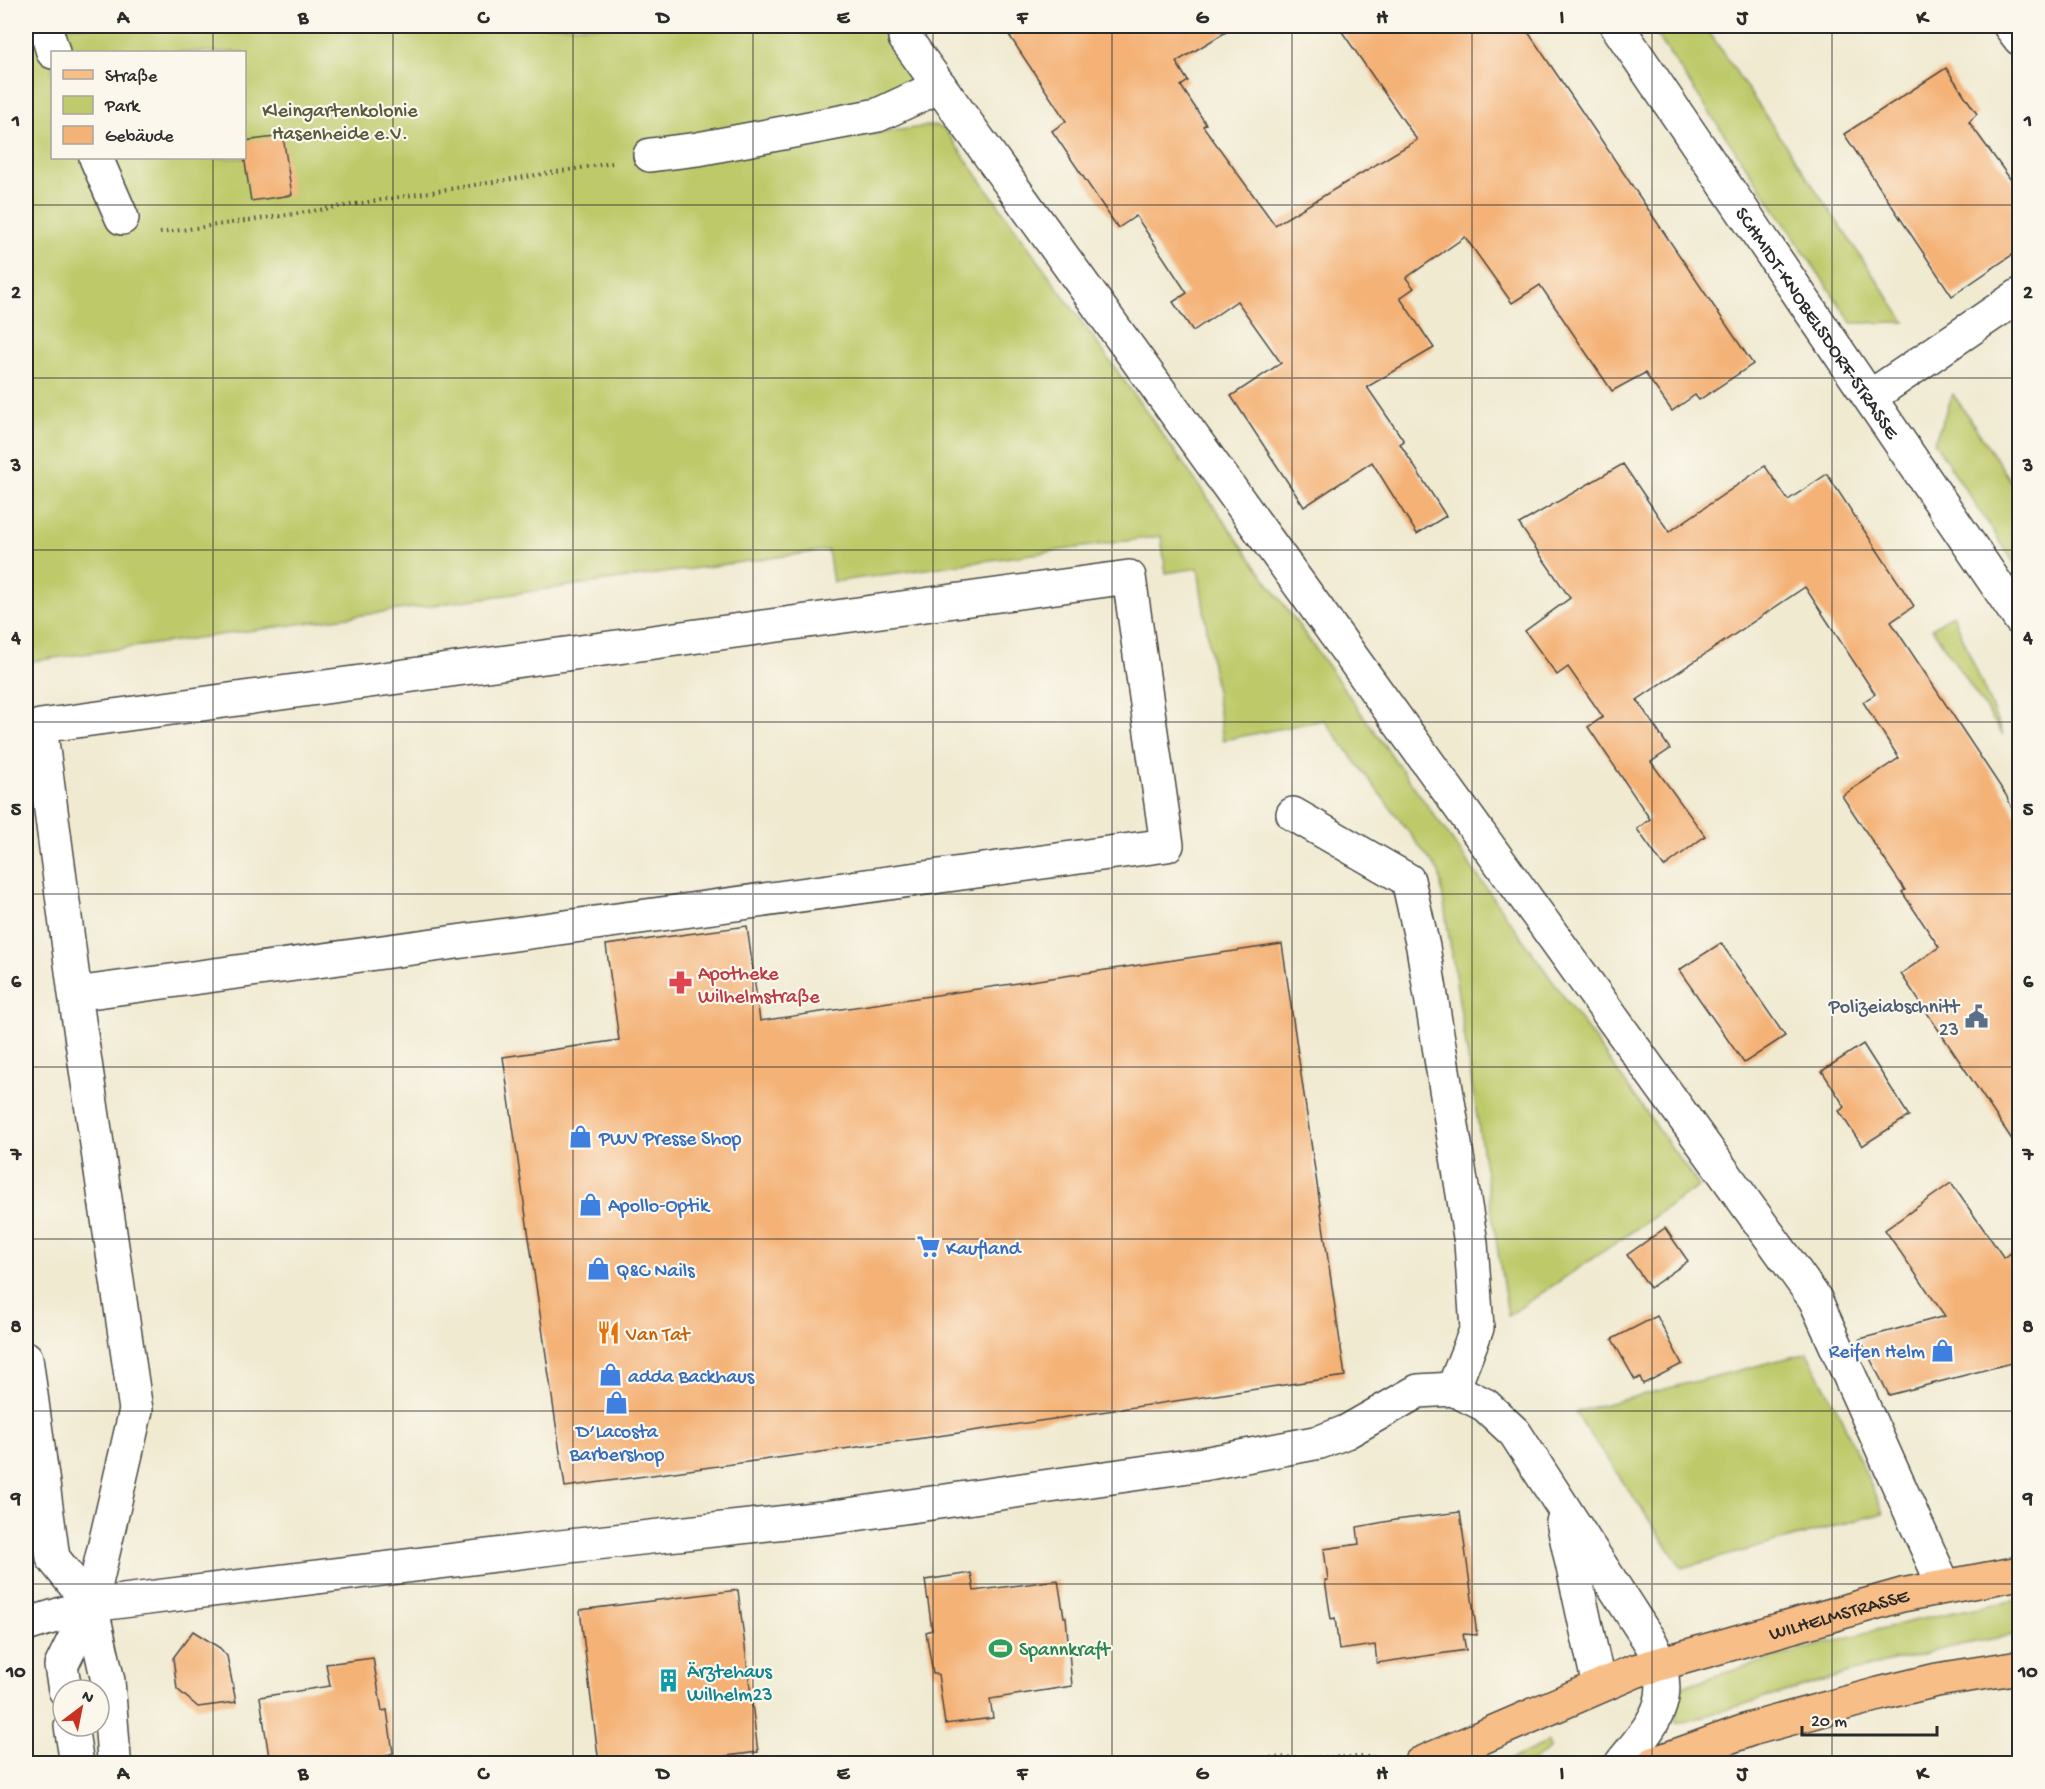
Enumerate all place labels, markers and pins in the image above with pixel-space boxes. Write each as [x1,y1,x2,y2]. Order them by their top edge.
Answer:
place label: Apotheke Wilhelmstraße [698,964,820,1010]
pharmacy icon: Apotheke Wilhelmstraße [667,970,693,996]
place label: Polizeiabschnitt 23 [1828,997,1961,1043]
public building icon: Polizeiabschnitt 23 [1964,1003,1990,1029]
shop icon: PWV Presse Shop [568,1124,594,1150]
place label: PWV Presse Shop [598,1129,742,1152]
shop icon: Apollo-Optik [577,1191,603,1217]
place label: Apollo-Optik [608,1196,711,1219]
supermarket icon: Kaufland [915,1234,941,1260]
place label: Kaufland [946,1239,1023,1262]
shop icon: Q&C Nails [585,1256,611,1282]
place label: Q&C Nails [616,1261,695,1284]
restaurant icon: Van Tat [595,1320,621,1346]
place label: Van Tat [625,1325,691,1348]
shop icon: Reifen Helm [1930,1337,1956,1363]
place label: Reifen Helm [1829,1342,1925,1365]
shop icon: adda Backhaus [597,1362,623,1388]
place label: adda Backhaus [628,1367,755,1390]
shop icon: D’Lacosta Barbershop [604,1390,630,1416]
place label: D’Lacosta Barbershop [569,1422,665,1468]
sports icon: Spannkraft [988,1635,1014,1661]
place label: Spannkraft [1019,1640,1111,1663]
place label: Ärztehaus Wilhelm23 [687,1662,773,1708]
building icon: Ärztehaus Wilhelm23 [656,1668,682,1694]

